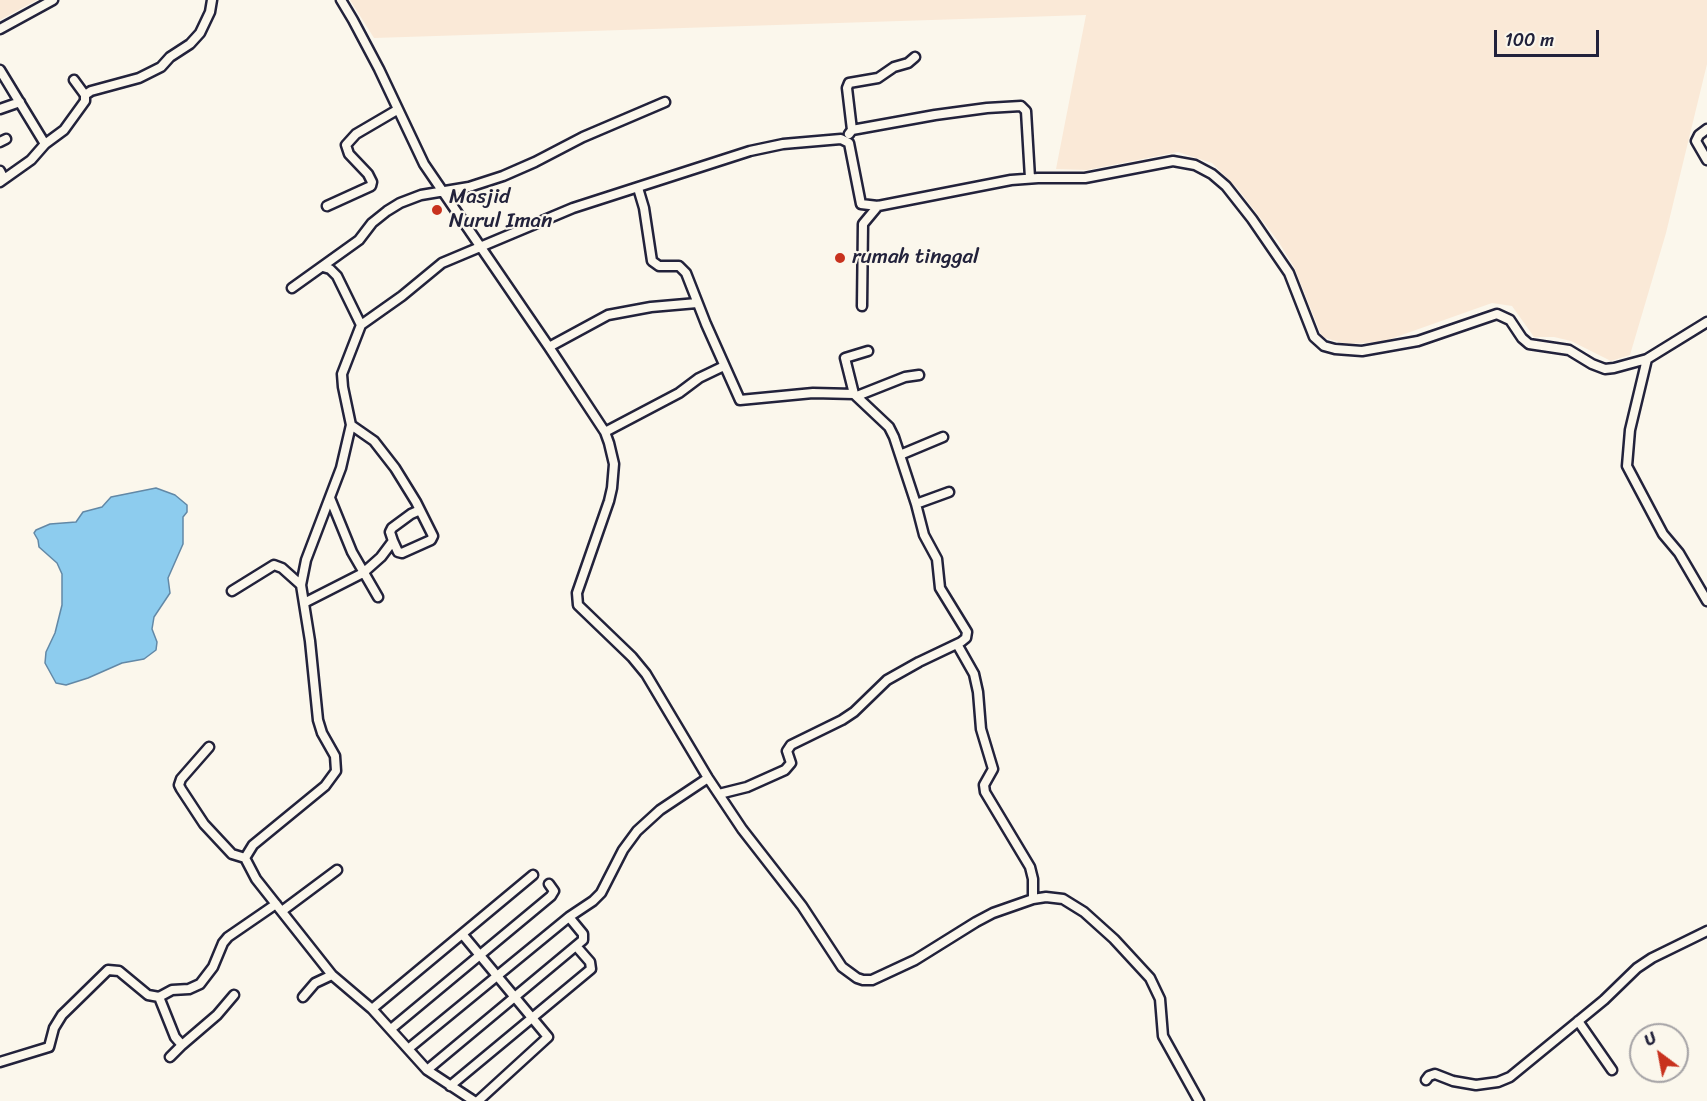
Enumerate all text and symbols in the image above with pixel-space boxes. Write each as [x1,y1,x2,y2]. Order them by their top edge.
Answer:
scale bar [1497,18,1602,56]
text: 100 m [1505,24,1554,56]
place label: Masjid Nurul Iman [449,185,552,235]
marker: Masjid Nurul Iman [430,203,444,217]
place label: rumah tinggal [852,245,979,271]
marker: rumah tinggal [833,251,847,265]
north arrow [1629,1023,1689,1083]
text: U [1638,1024,1662,1054]

